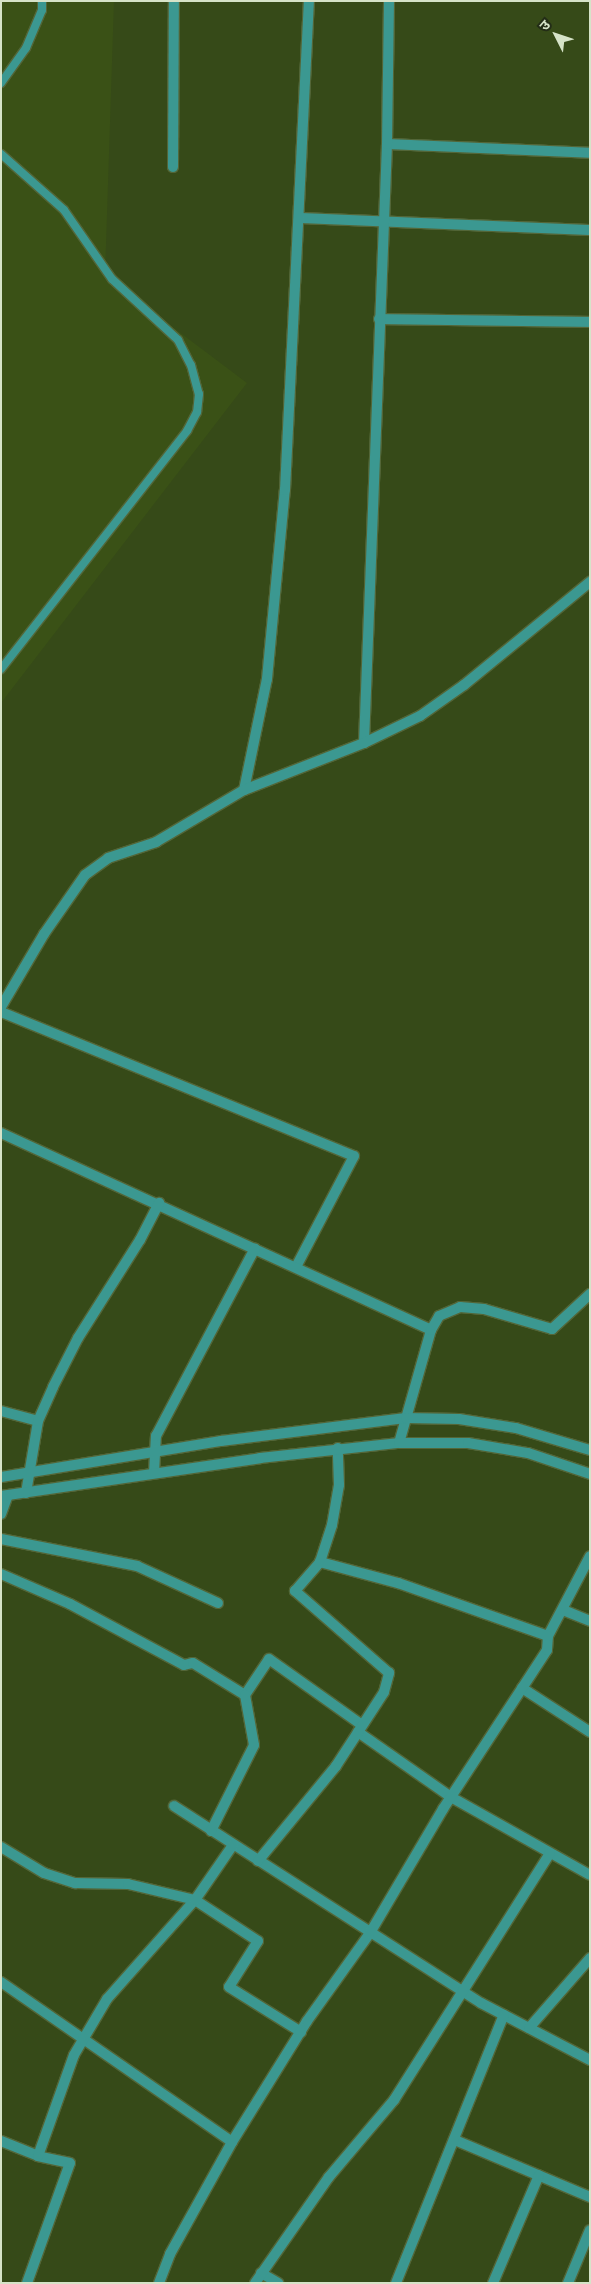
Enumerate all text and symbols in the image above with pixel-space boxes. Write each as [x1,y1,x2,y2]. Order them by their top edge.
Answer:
north arrow [531,10,581,60]
text: उ [534,15,555,35]

